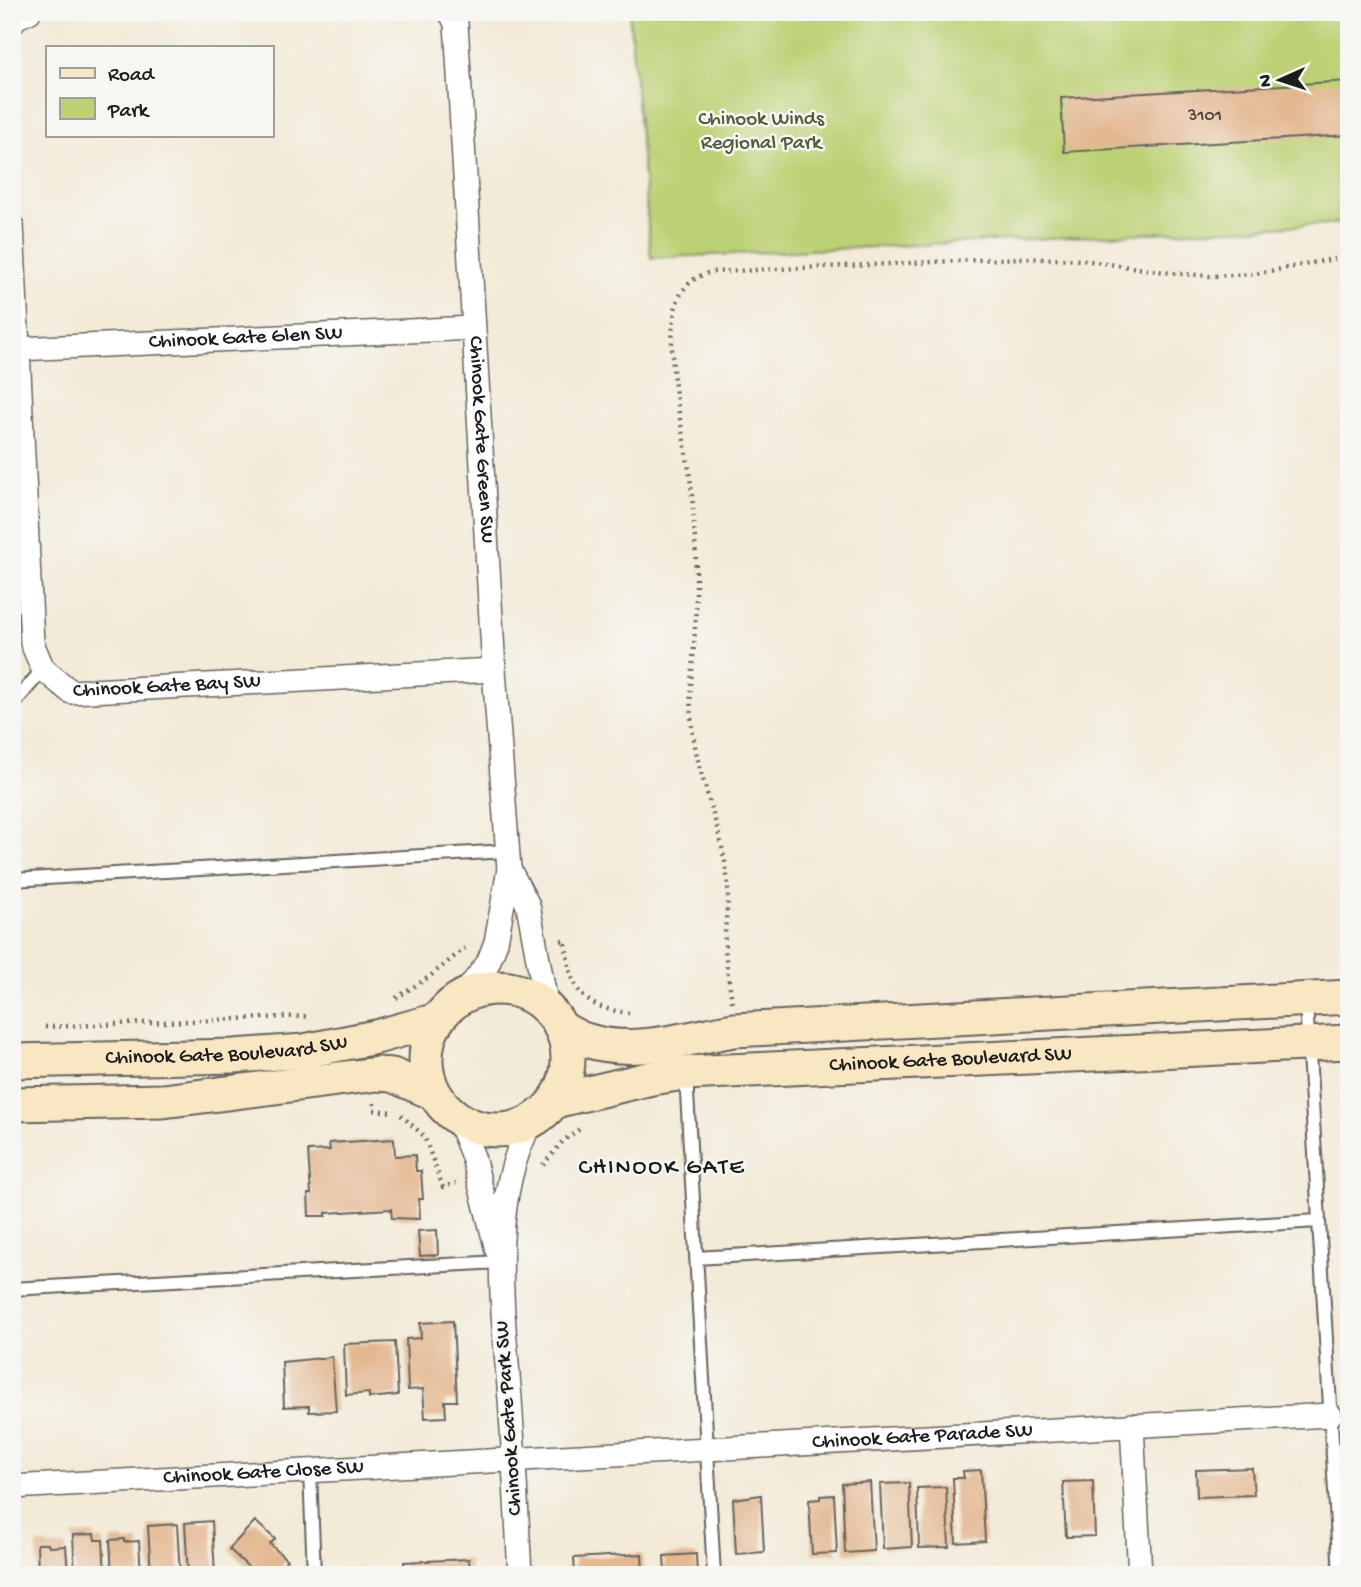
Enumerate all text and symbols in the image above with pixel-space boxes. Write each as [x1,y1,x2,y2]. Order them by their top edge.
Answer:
legend [46,46,273,136]
north arrow [1246,46,1316,116]
text: Road [108,64,156,89]
text: N [1255,74,1278,88]
text: Park [107,100,151,125]
house number: 3101 [1187,106,1222,127]
park label: Chinook Winds Regional Park [698,108,825,157]
street label: Chinook Gate Glen SW [148,322,343,355]
street label: Chinook Gate Green SW [462,335,499,544]
street label: Chinook Gate Bay SW [72,670,262,704]
street label: Chinook Gate Boulevard SW [105,1030,350,1071]
street label: Chinook Gate Boulevard SW [829,1042,1073,1079]
district label: CHINOOK GATE [578,1155,746,1182]
street label: Chinook Gate Park SW [491,1320,529,1516]
street label: Chinook Gate Parade SW [812,1419,1034,1456]
street label: Chinook Gate Close SW [163,1455,365,1491]

